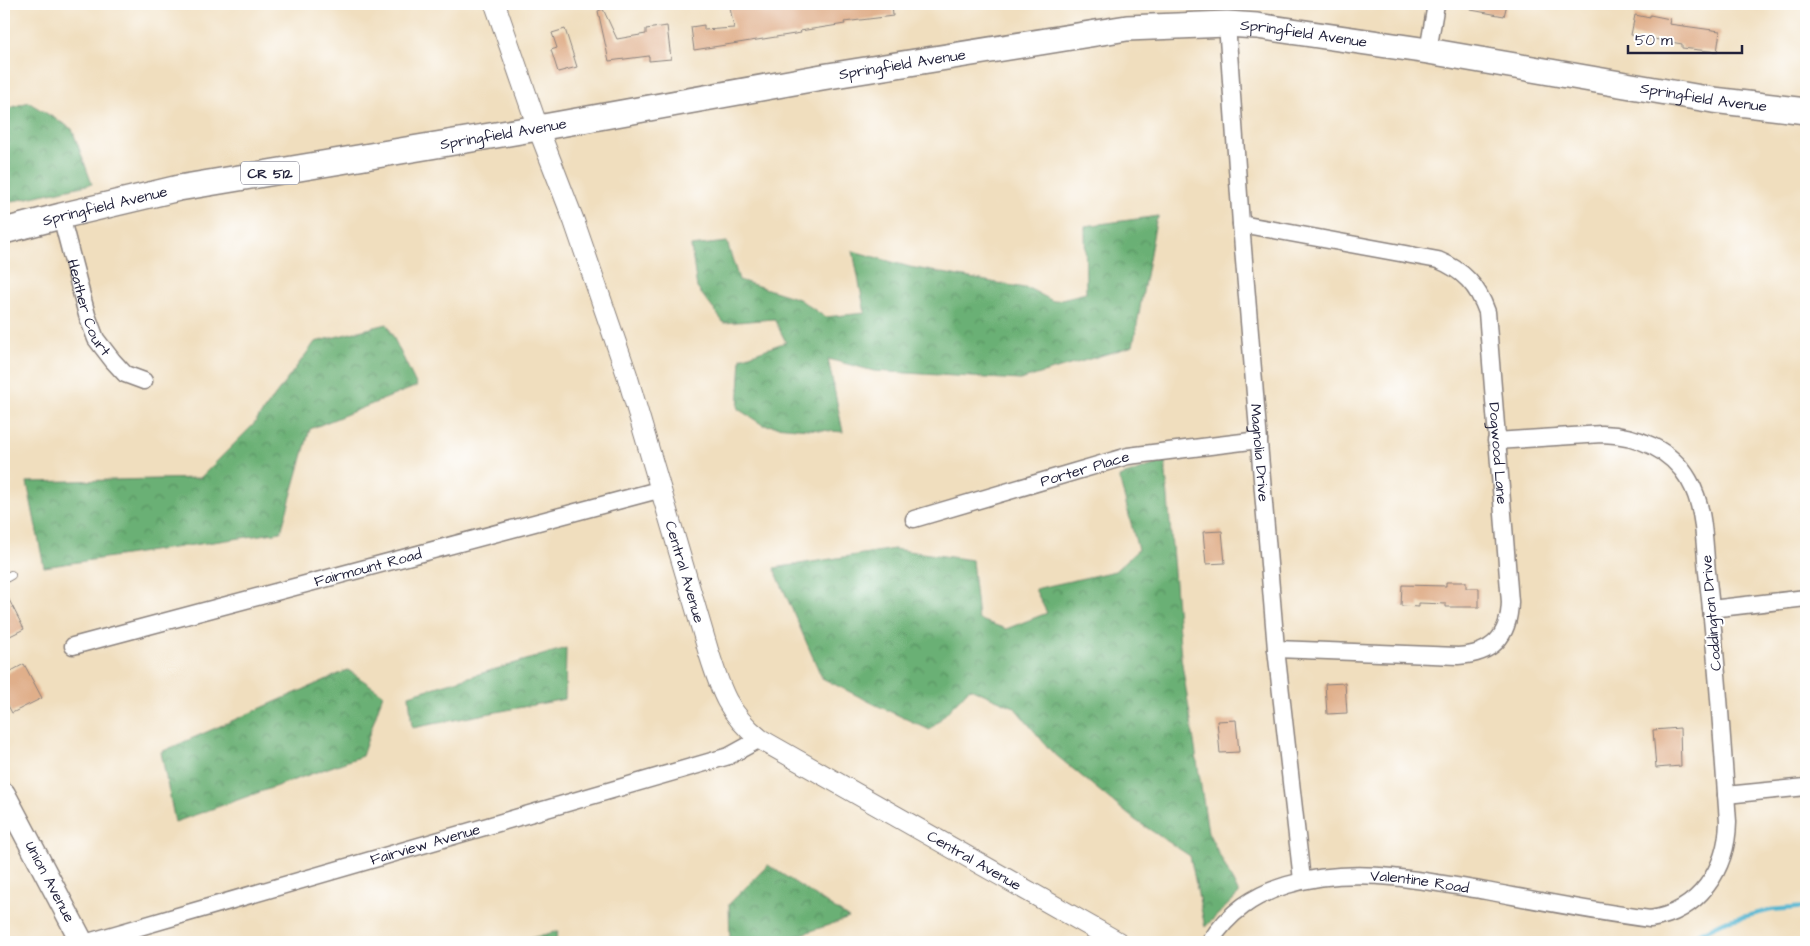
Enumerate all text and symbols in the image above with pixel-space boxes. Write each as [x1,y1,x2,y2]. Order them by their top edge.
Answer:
street label: Springfield Avenue [1240,15,1368,53]
scale bar [1628,22,1741,54]
text: 50 m [1635,30,1673,51]
street label: Springfield Avenue [837,44,967,85]
street label: Springfield Avenue [1638,78,1768,117]
street label: Springfield Avenue [439,113,568,155]
road number: CR 512 [241,162,299,184]
street label: Springfield Avenue [40,181,170,231]
street label: Heather Court [62,257,115,361]
street label: Dogwood Lane [1483,402,1512,505]
street label: Magnolia Drive [1245,403,1274,503]
street label: Porter Place [1038,446,1132,492]
street label: Central Avenue [660,518,709,625]
street label: Fairmount Road [312,543,424,592]
street label: Coddington Drive [1696,554,1728,672]
street label: Fairview Avenue [368,819,483,871]
street label: Central Avenue [923,826,1025,896]
street label: Union Avenue [20,838,80,926]
street label: Valentine Road [1370,865,1471,899]

